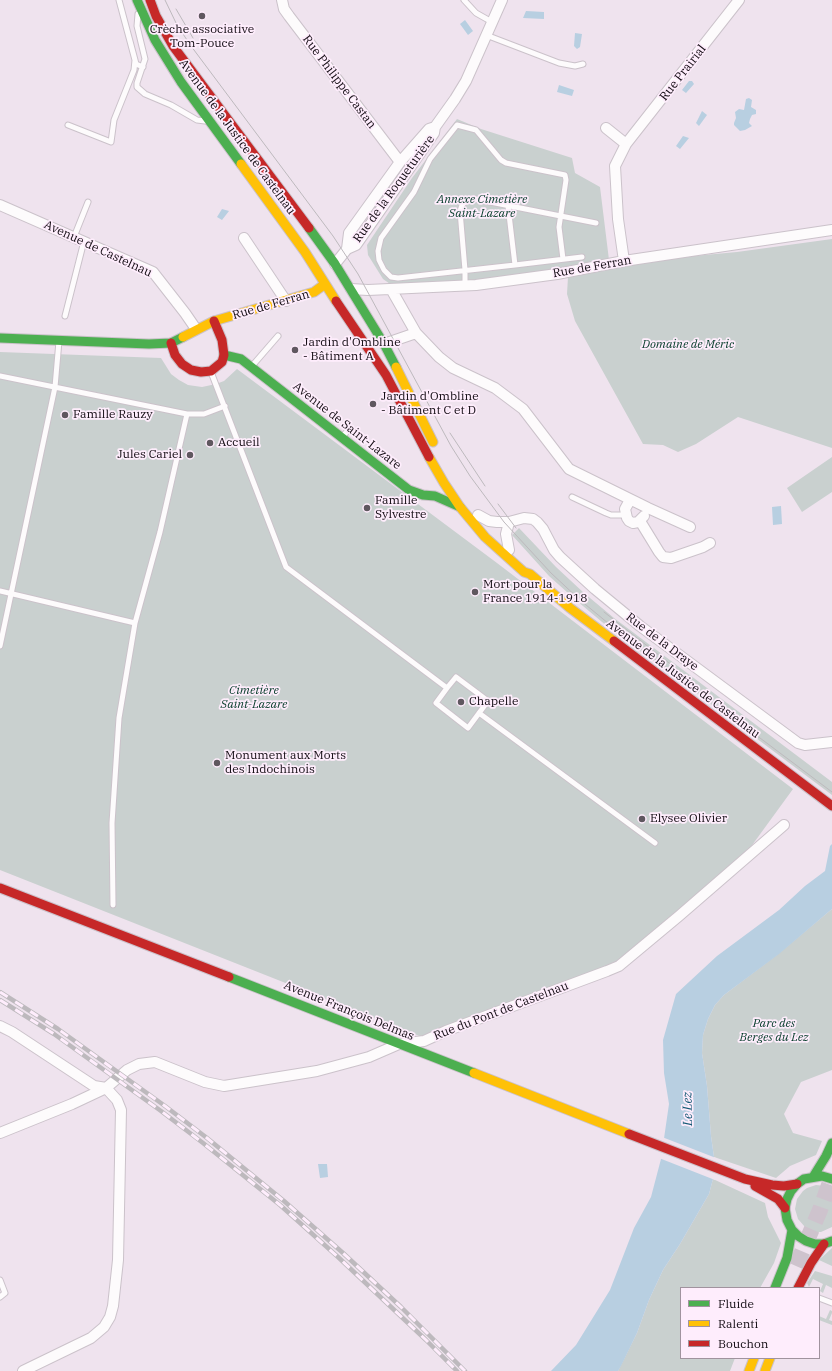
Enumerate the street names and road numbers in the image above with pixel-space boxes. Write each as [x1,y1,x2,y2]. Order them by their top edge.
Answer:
street label: Rue Philippe Castan [299,32,379,132]
street label: Rue Prairial [657,42,709,104]
street label: Avenue de la Justice de Castelnau [176,56,298,218]
street label: Rue de la Roqueturière [350,133,438,245]
street label: Avenue de Castelnau [42,218,154,280]
street label: Rue de Ferran [552,253,632,281]
street label: Rue de Ferran [231,287,311,323]
street label: Avenue de Saint-Lazare [290,379,404,473]
street label: Rue de la Draye [623,610,701,674]
street label: Avenue de la Justice de Castelnau [603,616,763,742]
street label: Avenue François Delmas [282,978,416,1044]
street label: Rue du Pont de Castelnau [432,979,570,1043]

